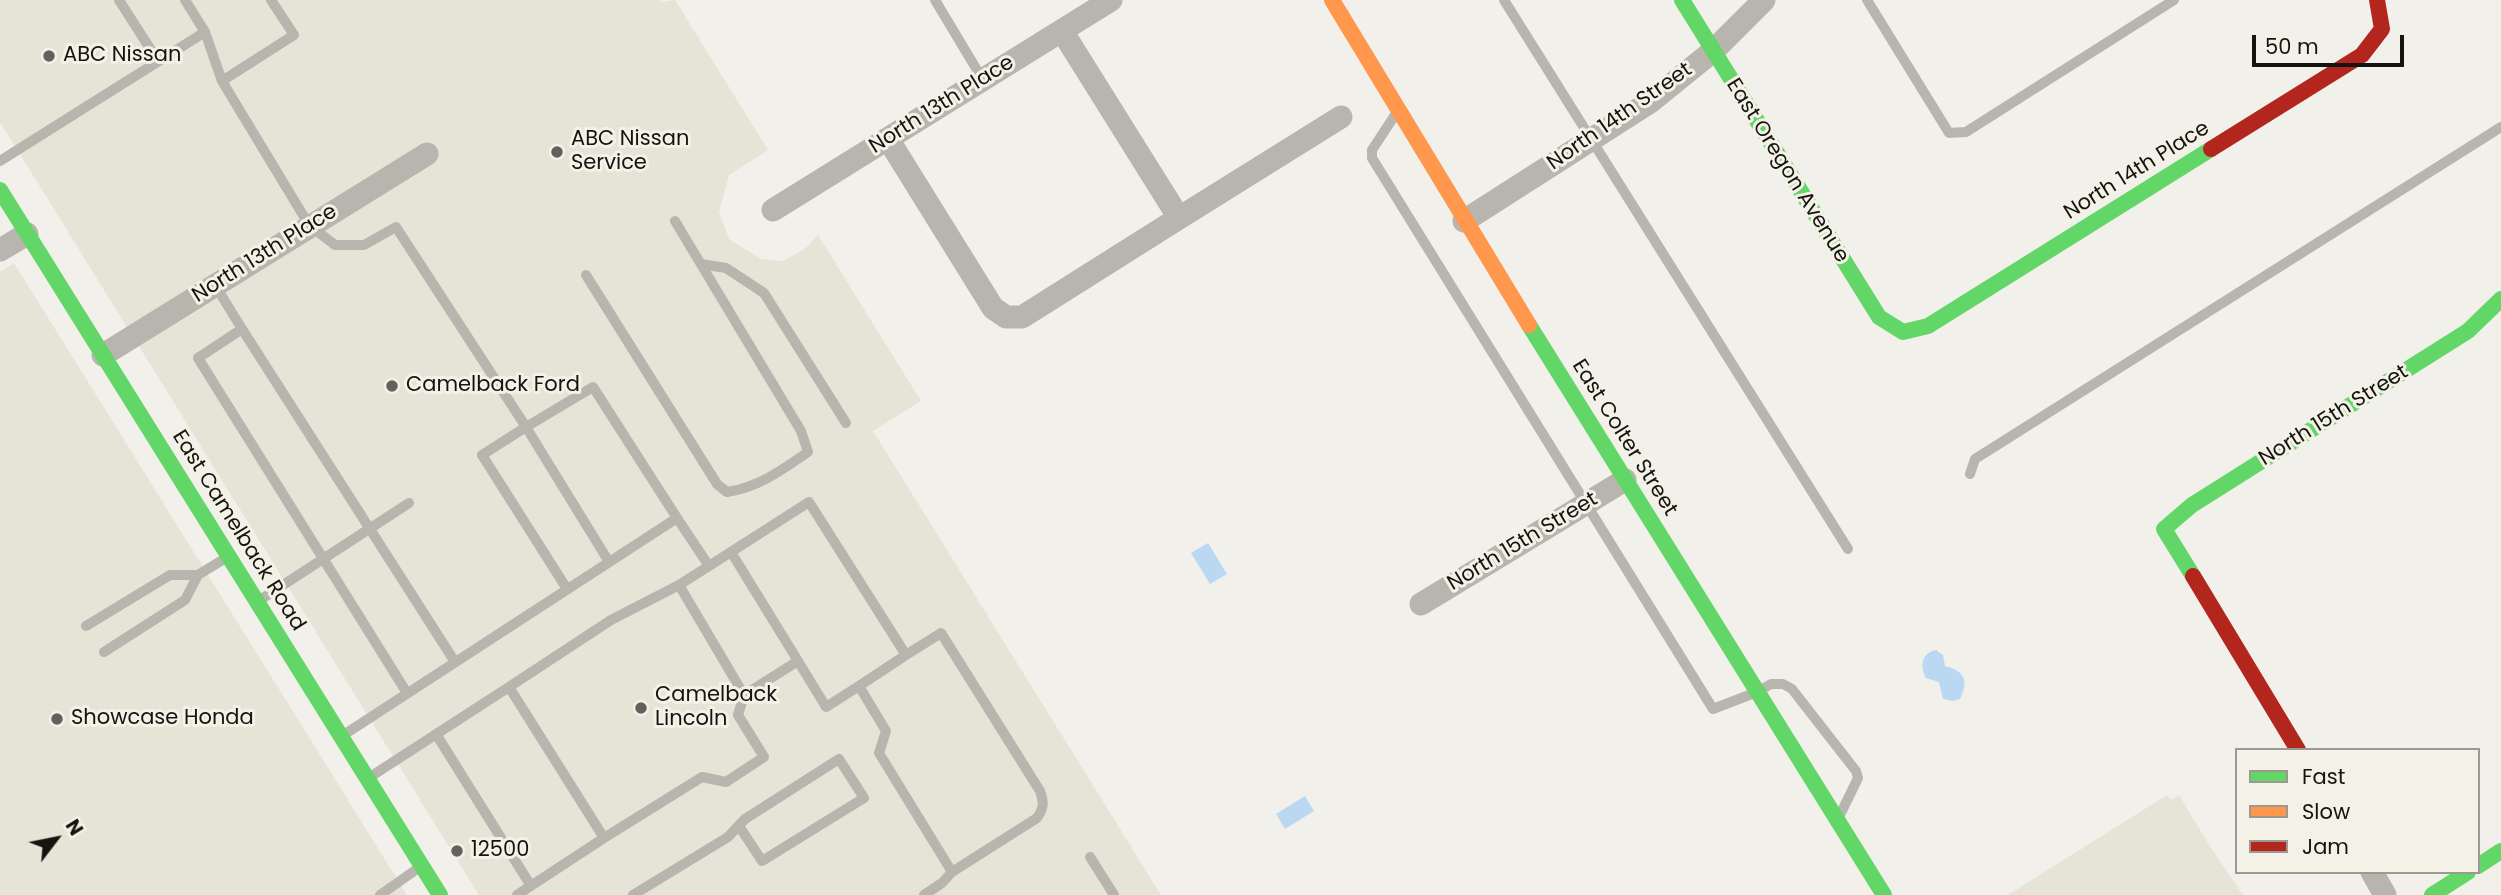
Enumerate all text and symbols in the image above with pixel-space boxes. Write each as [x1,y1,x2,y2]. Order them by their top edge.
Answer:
scale bar [2256,21,2408,65]
text: 50 m [2265,32,2319,61]
place label: ABC Nissan [63,43,181,69]
marker: ABC Nissan [41,48,57,64]
street label: North 13th Place [865,50,1019,160]
street label: North 14th Street [1543,58,1697,176]
street label: East Oregon Avenue [1720,74,1854,268]
street label: North 14th Place [2060,116,2214,226]
place label: ABC Nissan Service [571,127,689,177]
marker: ABC Nissan Service [549,144,565,160]
street label: North 13th Place [188,199,342,309]
street label: East Colter Street [1566,355,1682,521]
street label: North 15th Street [2255,360,2413,472]
place label: Camelback Ford [406,373,580,399]
marker: Camelback Ford [384,378,400,394]
street label: East Camelback Road [166,426,310,636]
street label: North 15th Street [1443,487,1603,597]
place label: Camelback Lincoln [655,683,777,733]
marker: Camelback Lincoln [633,700,649,716]
place label: Showcase Honda [71,706,254,732]
marker: Showcase Honda [49,711,65,727]
legend [2235,748,2480,874]
text: Fast [2302,762,2345,791]
text: Slow [2302,797,2350,826]
north arrow [21,804,91,874]
text: N [59,814,89,841]
text: Jam [2302,832,2349,861]
place label: 12500 [471,838,529,864]
marker: 12500 [449,843,465,859]

